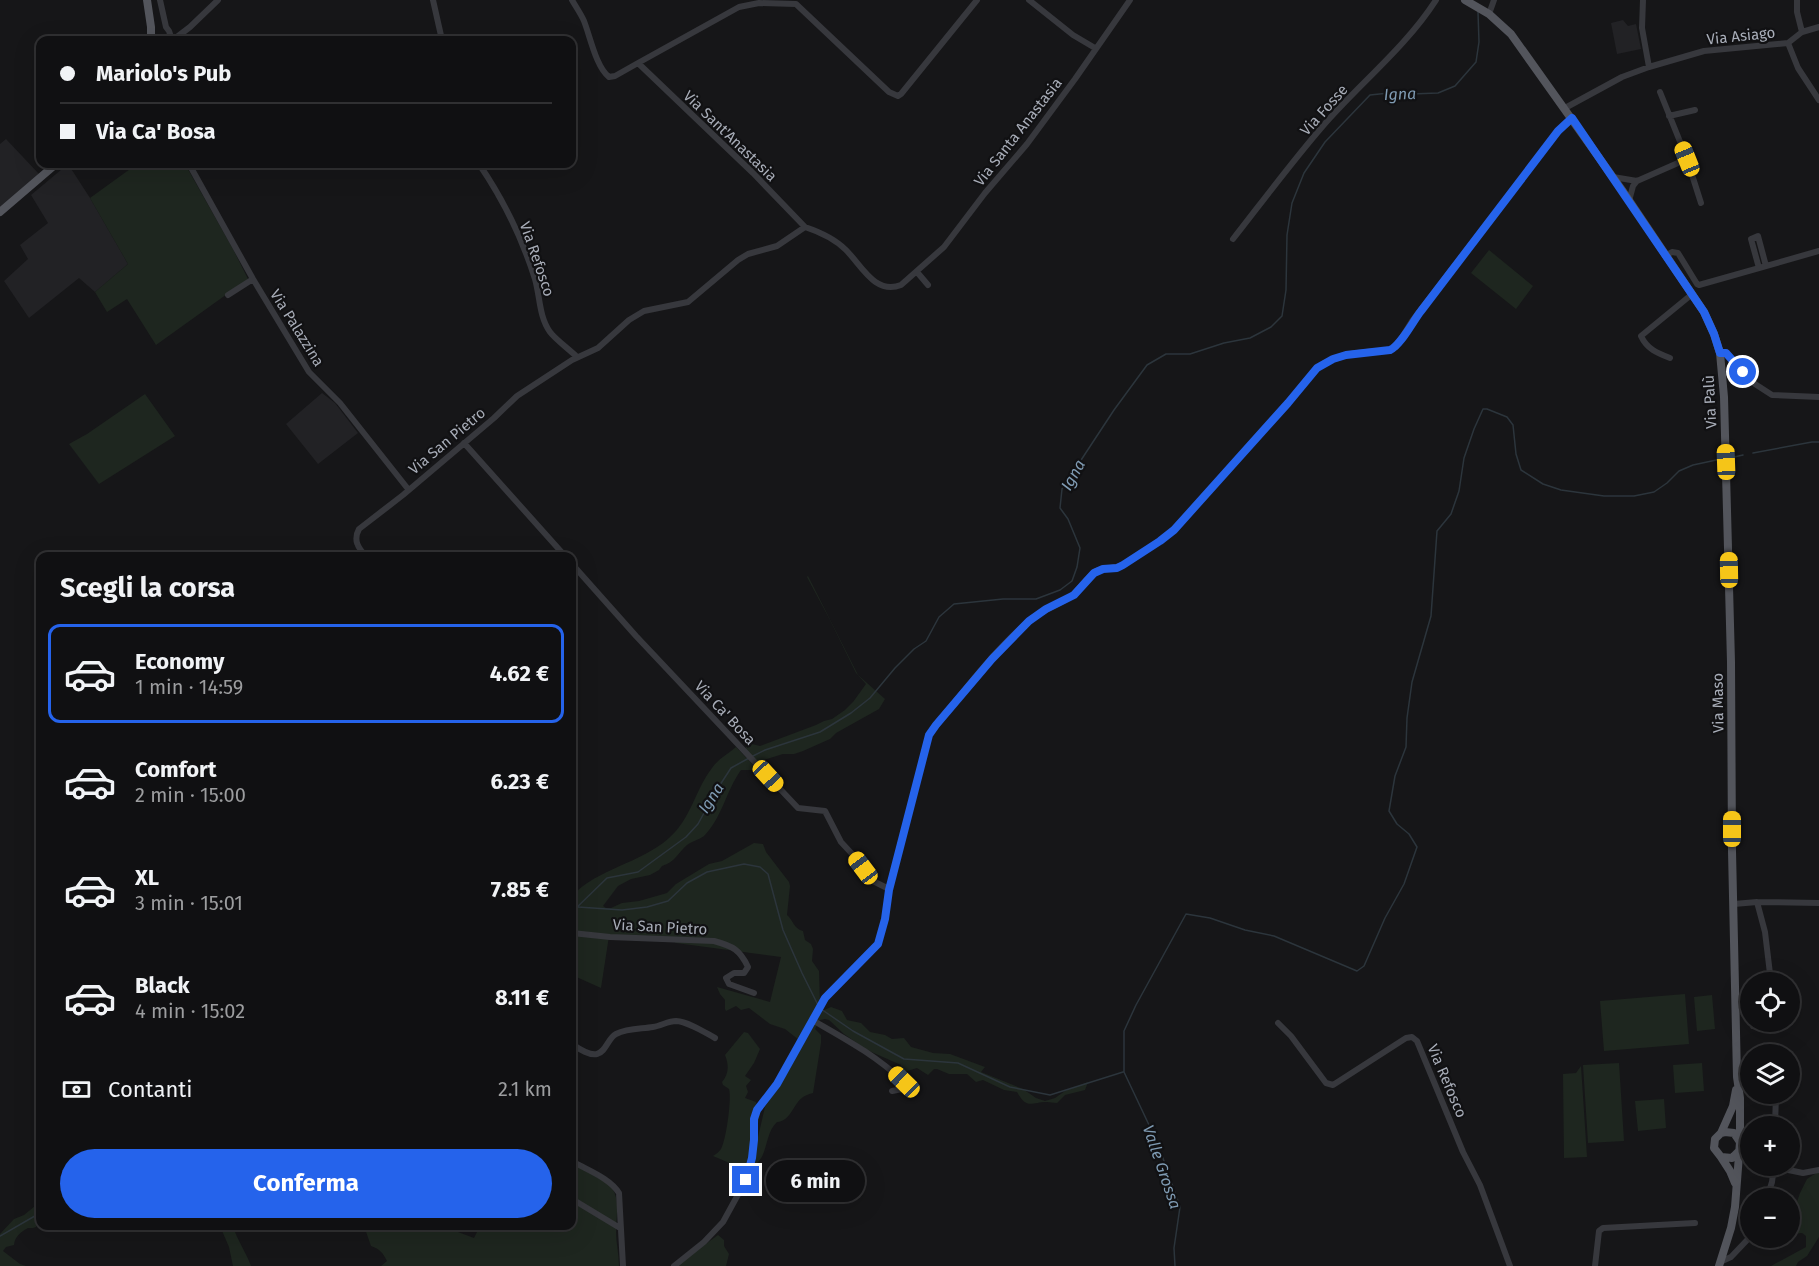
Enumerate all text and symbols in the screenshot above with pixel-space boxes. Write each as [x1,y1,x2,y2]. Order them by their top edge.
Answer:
street label: Via Asiago [1706,23,1776,49]
text: Mariolo's Pub [96,60,231,87]
street label: Via Santa Anastasia [970,74,1066,190]
street label: Via Fosse [1296,81,1352,139]
water label: Igna [1384,84,1416,104]
street label: Via Sant'Anastasia [680,87,780,185]
text: Via Ca' Bosa [96,118,216,145]
car [1672,139,1702,179]
street label: Via Refosco [516,219,558,299]
street label: Via Palazzina [266,286,328,370]
route start [1729,358,1756,385]
street label: Via Palù [1700,375,1720,429]
street label: Via San Pietro [405,404,489,478]
car [1716,444,1736,480]
water label: Igna [1057,456,1089,494]
car [1720,552,1738,588]
text: Scegli la corsa [60,572,235,604]
icon: car [63,647,117,701]
text: Economy [135,648,224,675]
text: 4.62 € [490,660,549,687]
street label: Via Maso [1708,673,1728,733]
text: 1 min · 14:59 [135,675,243,699]
street label: Via Ca' Bosa [691,677,759,749]
icon: car [63,755,117,809]
text: Comfort [135,756,216,783]
car [749,757,787,795]
text: 6.23 € [490,768,549,795]
water label: Igna [694,779,728,817]
text: 2 min · 15:00 [135,783,246,807]
car [1723,811,1741,847]
car [845,848,881,888]
icon: car [63,863,117,917]
text: XL [135,864,159,891]
text: 7.85 € [491,876,549,903]
text: 3 min · 15:01 [135,891,243,915]
street label: Via San Pietro [612,916,708,938]
icon: car [63,971,117,1025]
text: Black [135,972,190,999]
map controls [1740,972,1800,1248]
button: locate [1740,972,1800,1032]
text: 8.11 € [495,984,549,1011]
text: 4 min · 15:02 [135,999,245,1023]
street label: Via Refosco [1423,1042,1471,1120]
button: layers [1740,1044,1800,1104]
car [885,1063,923,1101]
icon: cash [60,1073,93,1106]
text: Contanti [108,1076,192,1103]
text: 2.1 km [498,1077,552,1101]
button: + [1740,1116,1800,1176]
water label: Valle Grossa [1139,1122,1185,1212]
button: Conferma [60,1149,552,1218]
callout: 6 min [767,1159,866,1201]
route end [732,1166,759,1193]
text: 6 min [790,1169,841,1193]
button: − [1740,1188,1800,1248]

